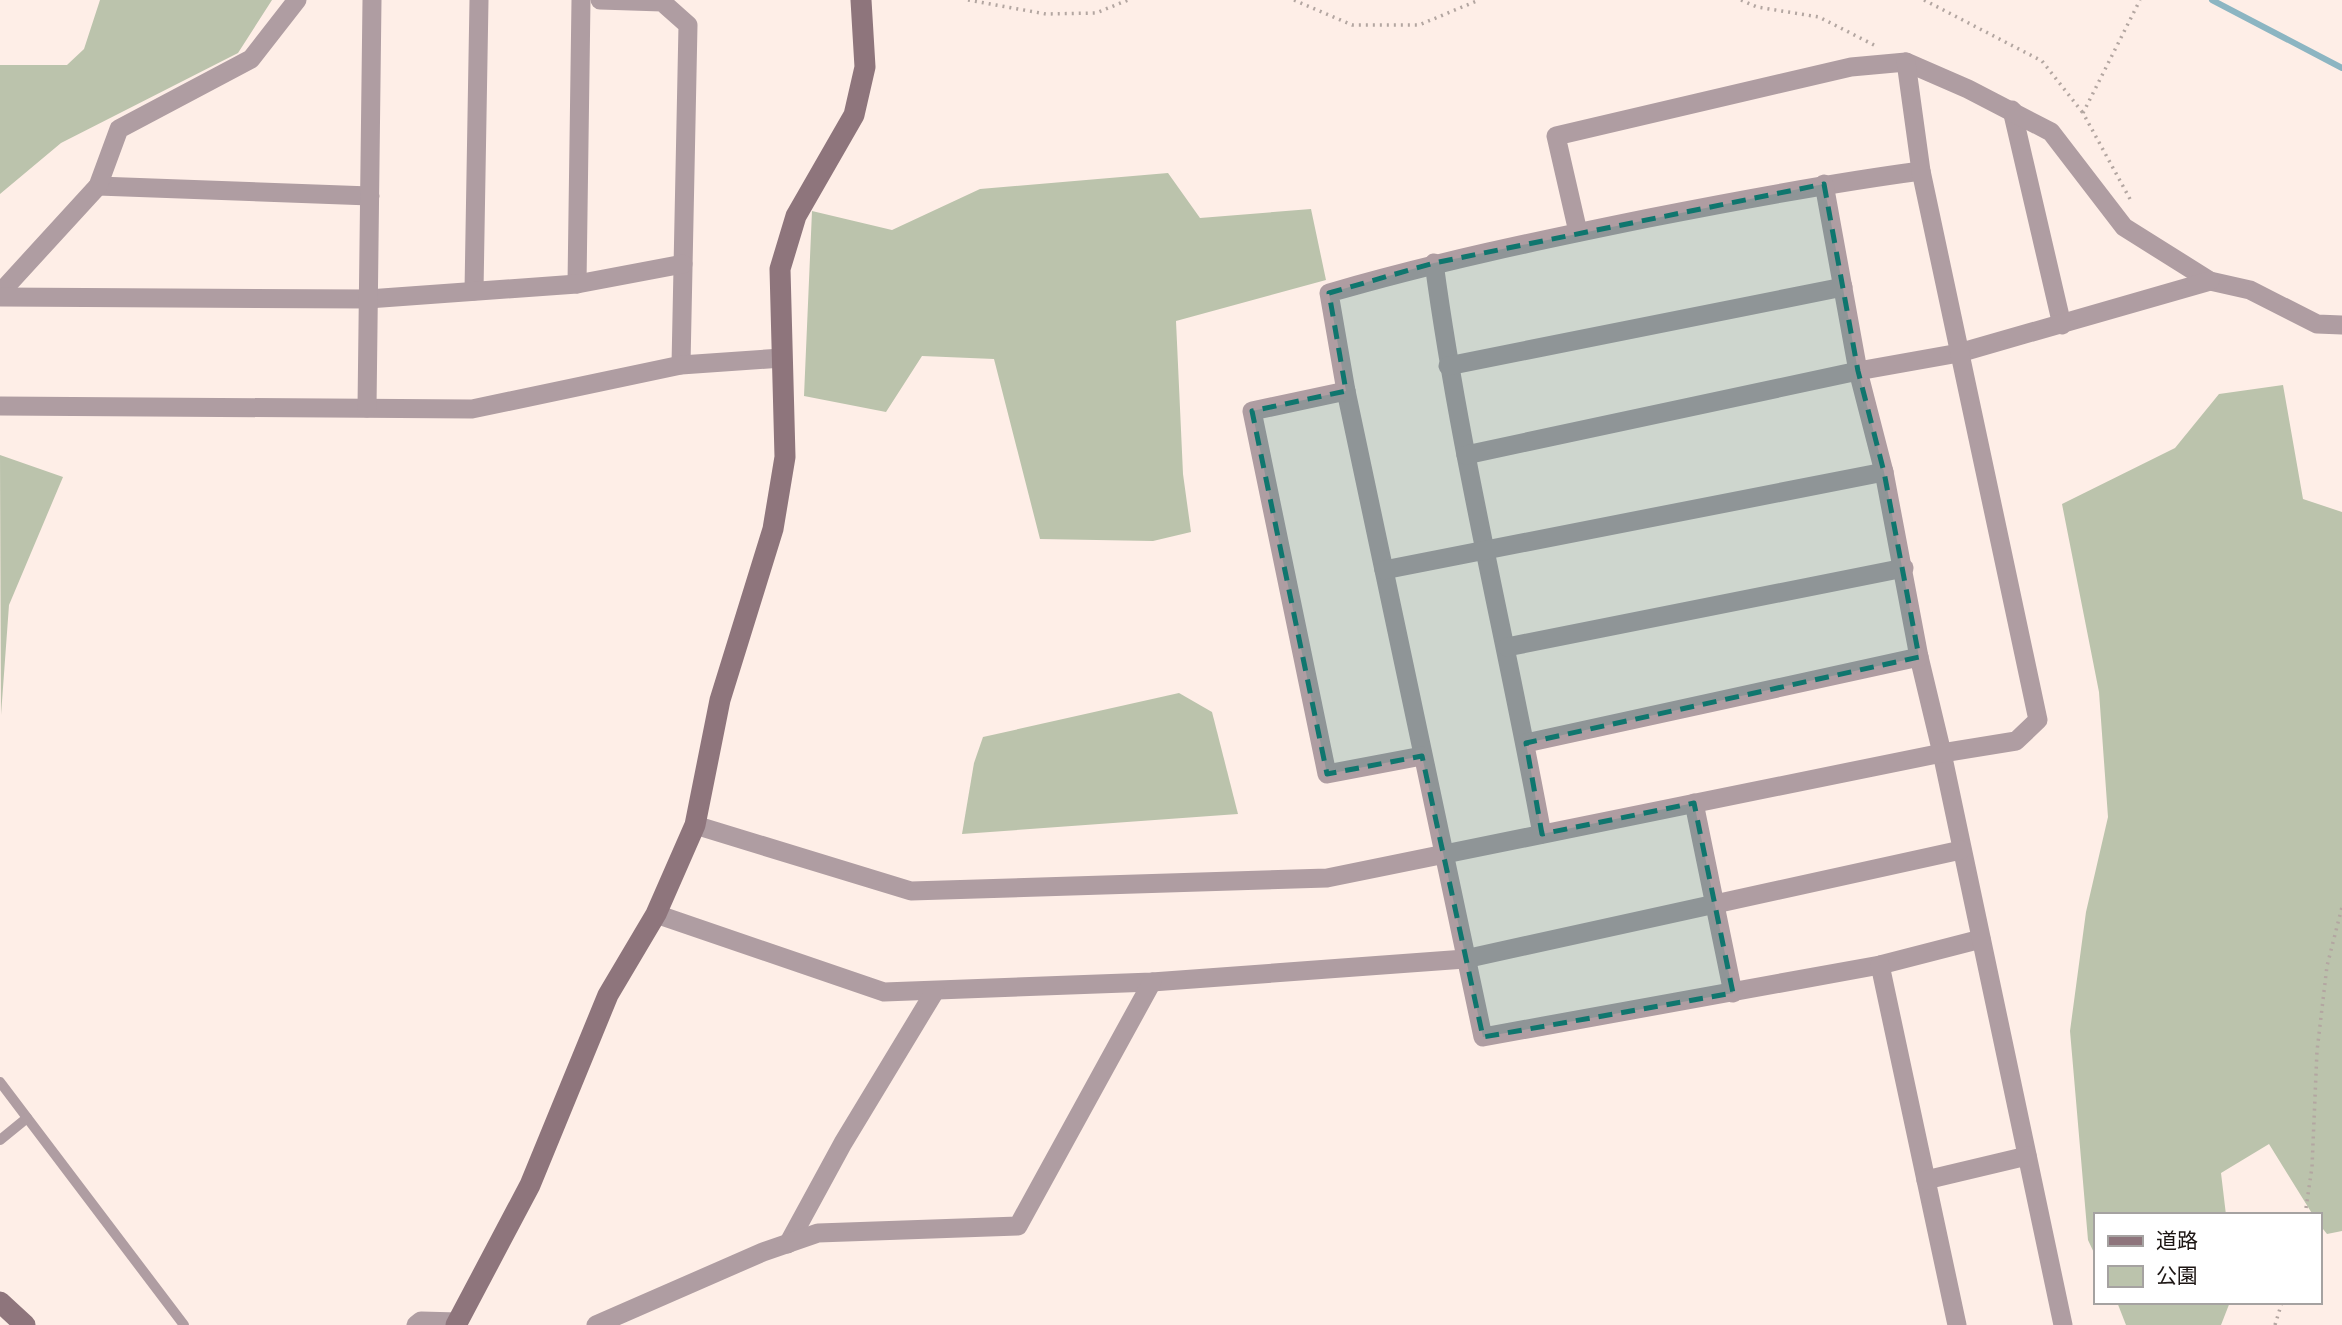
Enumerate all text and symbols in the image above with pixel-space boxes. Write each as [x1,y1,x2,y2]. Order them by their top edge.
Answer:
legend [2094,1213,2321,1304]
text: 道路 [2156,1229,2198,1253]
text: 公園 [2156,1264,2198,1288]

